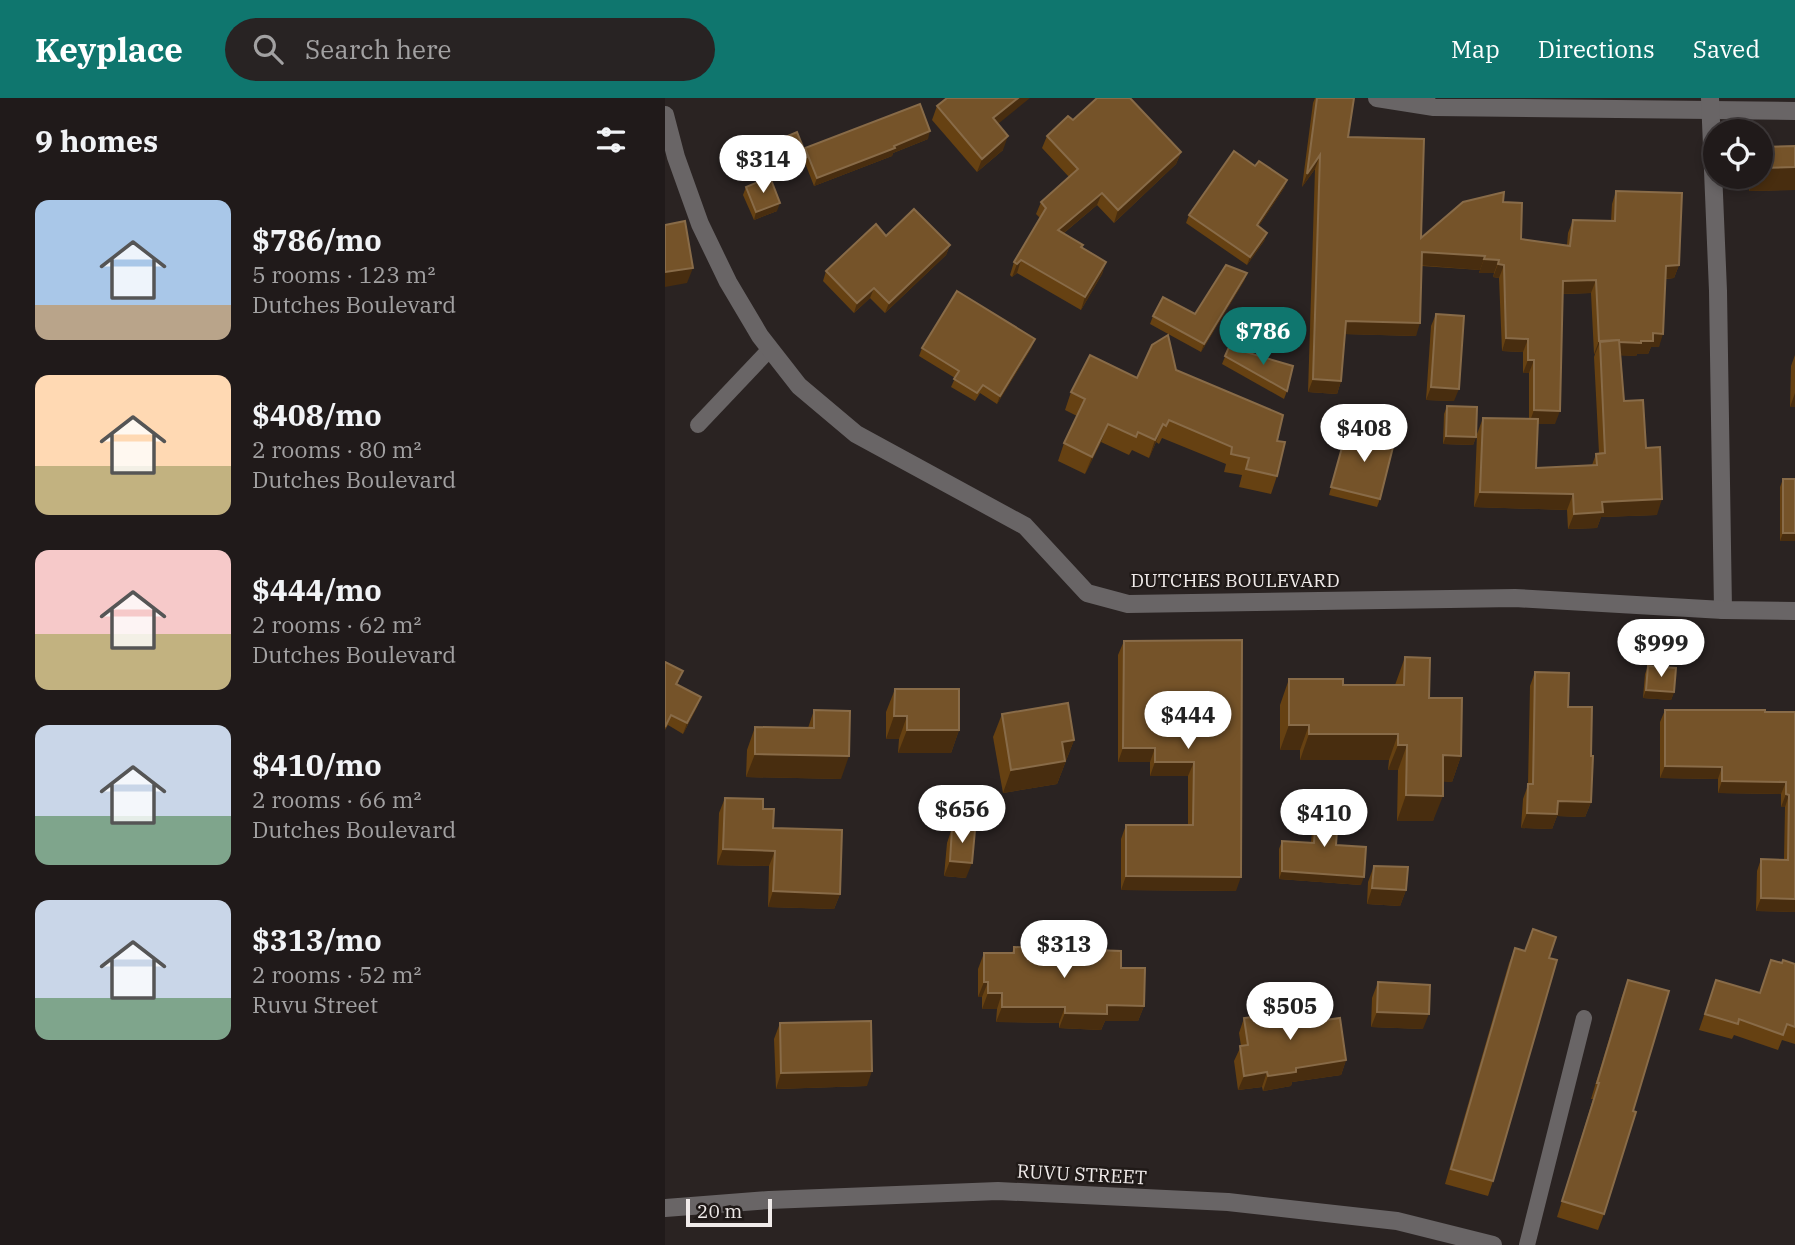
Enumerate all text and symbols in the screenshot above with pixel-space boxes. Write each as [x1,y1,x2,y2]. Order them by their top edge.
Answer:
search box [225,18,715,81]
text: Keyplace [35,28,183,71]
icon: search [249,30,287,68]
text: Search here [305,32,452,66]
text: Map [1451,33,1500,65]
text: Directions [1538,33,1655,65]
text: Saved [1693,33,1760,65]
map controls [1703,119,1773,189]
button: locate [1703,119,1773,189]
text: 9 homes [35,121,158,160]
icon: filters [592,121,630,159]
pin: $314 [722,136,804,195]
text: $314 [735,143,791,173]
text: $786/mo [252,220,382,259]
icon: home [91,228,175,312]
text: 5 rooms · 123 m² [252,259,435,289]
text: Dutches Boulevard [252,289,456,319]
pin: $786 [1222,308,1304,367]
text: $786 [1235,315,1291,345]
text: $408/mo [252,395,382,434]
icon: home [91,403,175,487]
pin: $408 [1323,404,1405,464]
text: $408 [1336,412,1392,442]
text: 2 rooms · 80 m² [252,434,422,464]
text: Dutches Boulevard [252,464,456,494]
street label: DUTCHES BOULEVARD [1130,568,1340,592]
text: $444/mo [252,570,382,609]
icon: home [91,578,175,662]
text: 2 rooms · 62 m² [252,609,422,639]
pin: $999 [1620,620,1702,679]
text: $999 [1633,627,1689,657]
text: Dutches Boulevard [252,639,456,669]
pin: $444 [1147,692,1229,751]
text: $444 [1160,699,1216,729]
text: $410/mo [252,745,382,784]
icon: home [91,753,175,837]
text: 2 rooms · 66 m² [252,784,422,814]
pin: $656 [921,786,1003,845]
pin: $410 [1283,790,1365,849]
text: $656 [934,793,990,823]
text: $410 [1296,797,1352,827]
text: Dutches Boulevard [252,814,456,844]
text: $313/mo [252,920,382,959]
pin: $313 [1023,920,1105,980]
icon: home [91,928,175,1012]
text: $313 [1036,928,1092,958]
text: 2 rooms · 52 m² [252,959,422,989]
pin: $505 [1249,982,1331,1042]
text: Ruvu Street [252,989,378,1019]
text: $505 [1262,990,1318,1020]
street label: RUVU STREET [1016,1159,1148,1189]
scale bar [686,1196,772,1228]
text: 20 m [697,1199,742,1223]

